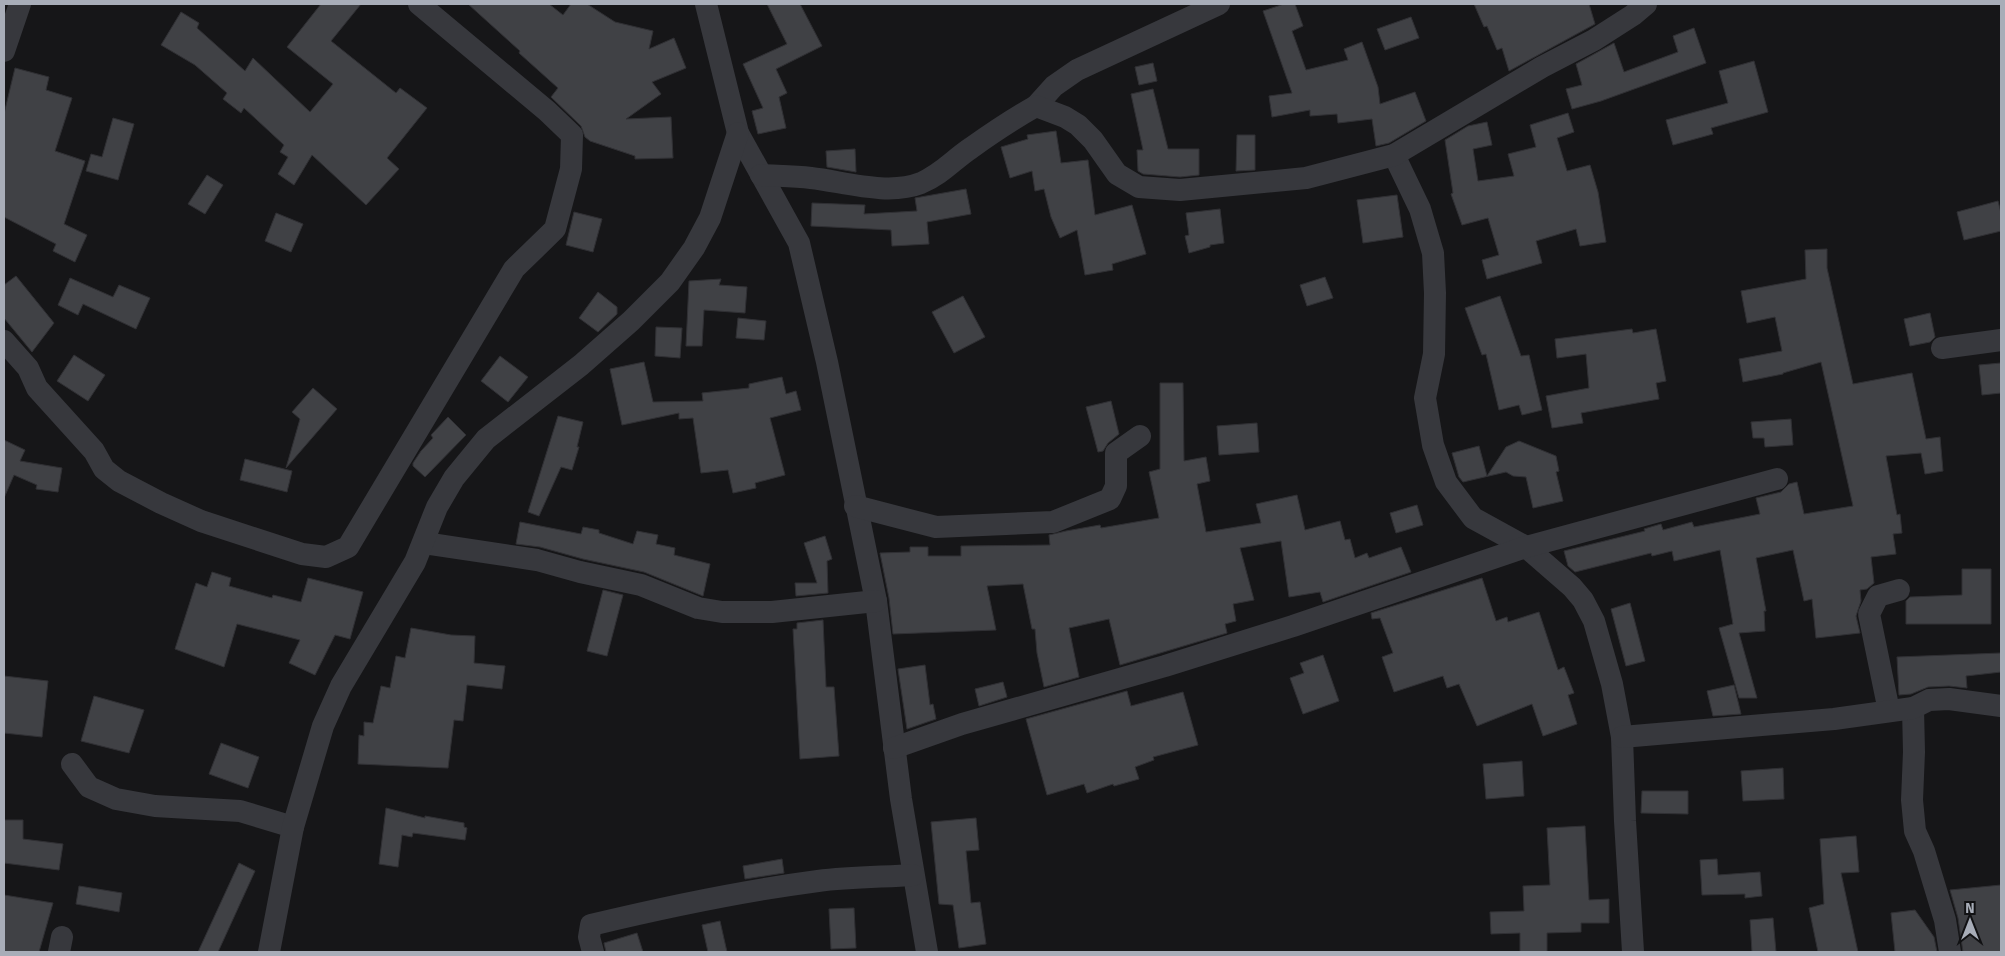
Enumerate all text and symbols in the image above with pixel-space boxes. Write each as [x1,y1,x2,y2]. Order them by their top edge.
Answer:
north arrow [1945,896,1995,946]
text: N [1965,900,1975,917]

